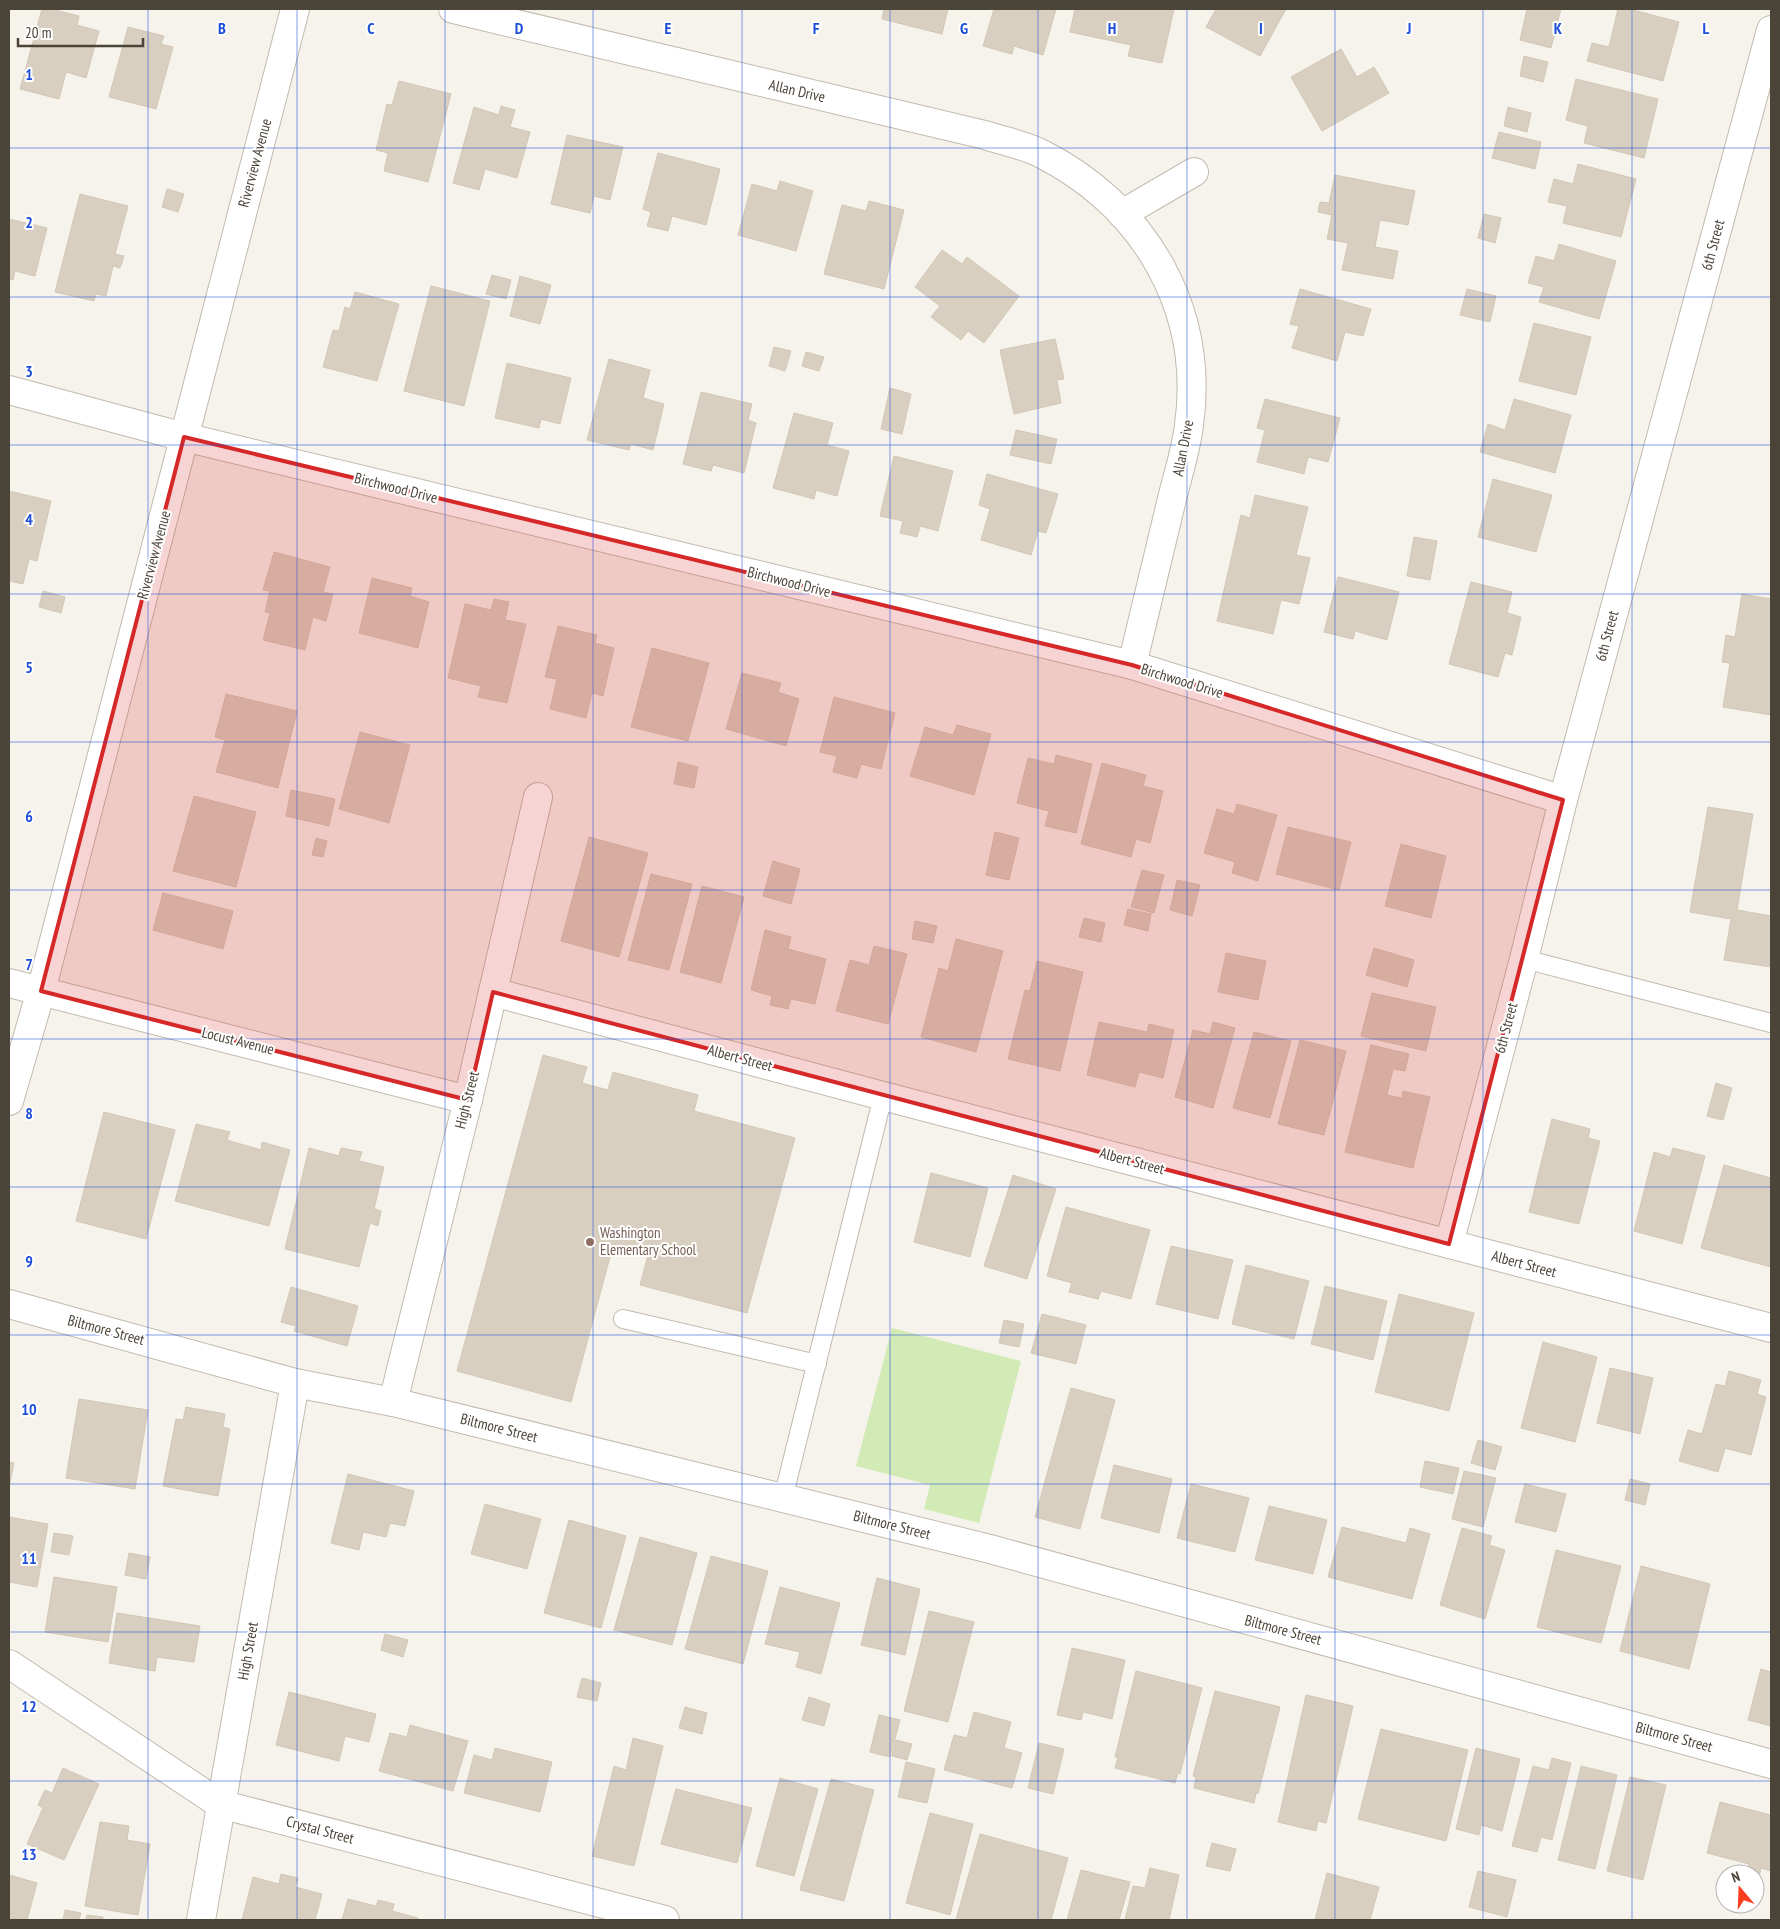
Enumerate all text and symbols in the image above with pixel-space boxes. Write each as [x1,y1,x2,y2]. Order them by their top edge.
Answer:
scale bar [18,15,142,47]
text: B [218,18,226,38]
text: C [367,18,375,38]
text: D [515,18,524,38]
text: E [665,18,672,38]
text: F [813,18,820,38]
text: G [960,18,968,38]
text: H [1108,18,1116,38]
text: I [1259,18,1263,38]
text: J [1406,18,1411,38]
text: K [1554,18,1563,38]
text: L [1703,18,1710,38]
text: 20 m [25,23,51,42]
text: 1 [25,64,33,84]
street label: Allan Drive [767,75,827,106]
street label: Riverview Avenue [234,116,275,209]
text: 2 [25,212,33,232]
street label: 6th Street [1697,217,1728,272]
text: 3 [25,361,33,381]
street label: Allan Drive [1168,418,1197,478]
street label: Birchwood Drive [353,468,440,507]
street label: Riverview Avenue [133,508,174,601]
text: 4 [25,509,33,529]
street label: Birchwood Drive [746,562,833,601]
street label: 6th Street [1591,608,1622,663]
text: 5 [25,657,33,677]
street label: Birchwood Drive [1139,659,1226,702]
text: 6 [25,806,33,826]
text: 7 [25,954,33,974]
street label: 6th Street [1490,1000,1521,1055]
street label: Locust Avenue [200,1022,276,1059]
street label: Albert Street [706,1040,775,1075]
street label: High Street [450,1069,483,1131]
text: 8 [25,1103,33,1123]
street label: Albert Street [1098,1143,1167,1178]
place label: Washington Elementary School [600,1223,697,1259]
marker: Washington Elementary School [584,1236,596,1248]
street label: Albert Street [1490,1246,1559,1281]
text: 9 [25,1251,33,1271]
street label: Biltmore Street [66,1310,147,1349]
text: 10 [21,1399,37,1419]
street label: Biltmore Street [459,1409,540,1446]
street label: Biltmore Street [852,1506,933,1543]
text: 11 [21,1548,37,1568]
street label: Biltmore Street [1243,1610,1324,1649]
street label: High Street [233,1620,262,1681]
text: 12 [21,1696,37,1716]
street label: Biltmore Street [1634,1717,1715,1756]
street label: Crystal Street [284,1811,356,1848]
text: 13 [21,1844,37,1864]
north arrow [1715,1864,1765,1914]
text: N [1729,1867,1742,1886]

